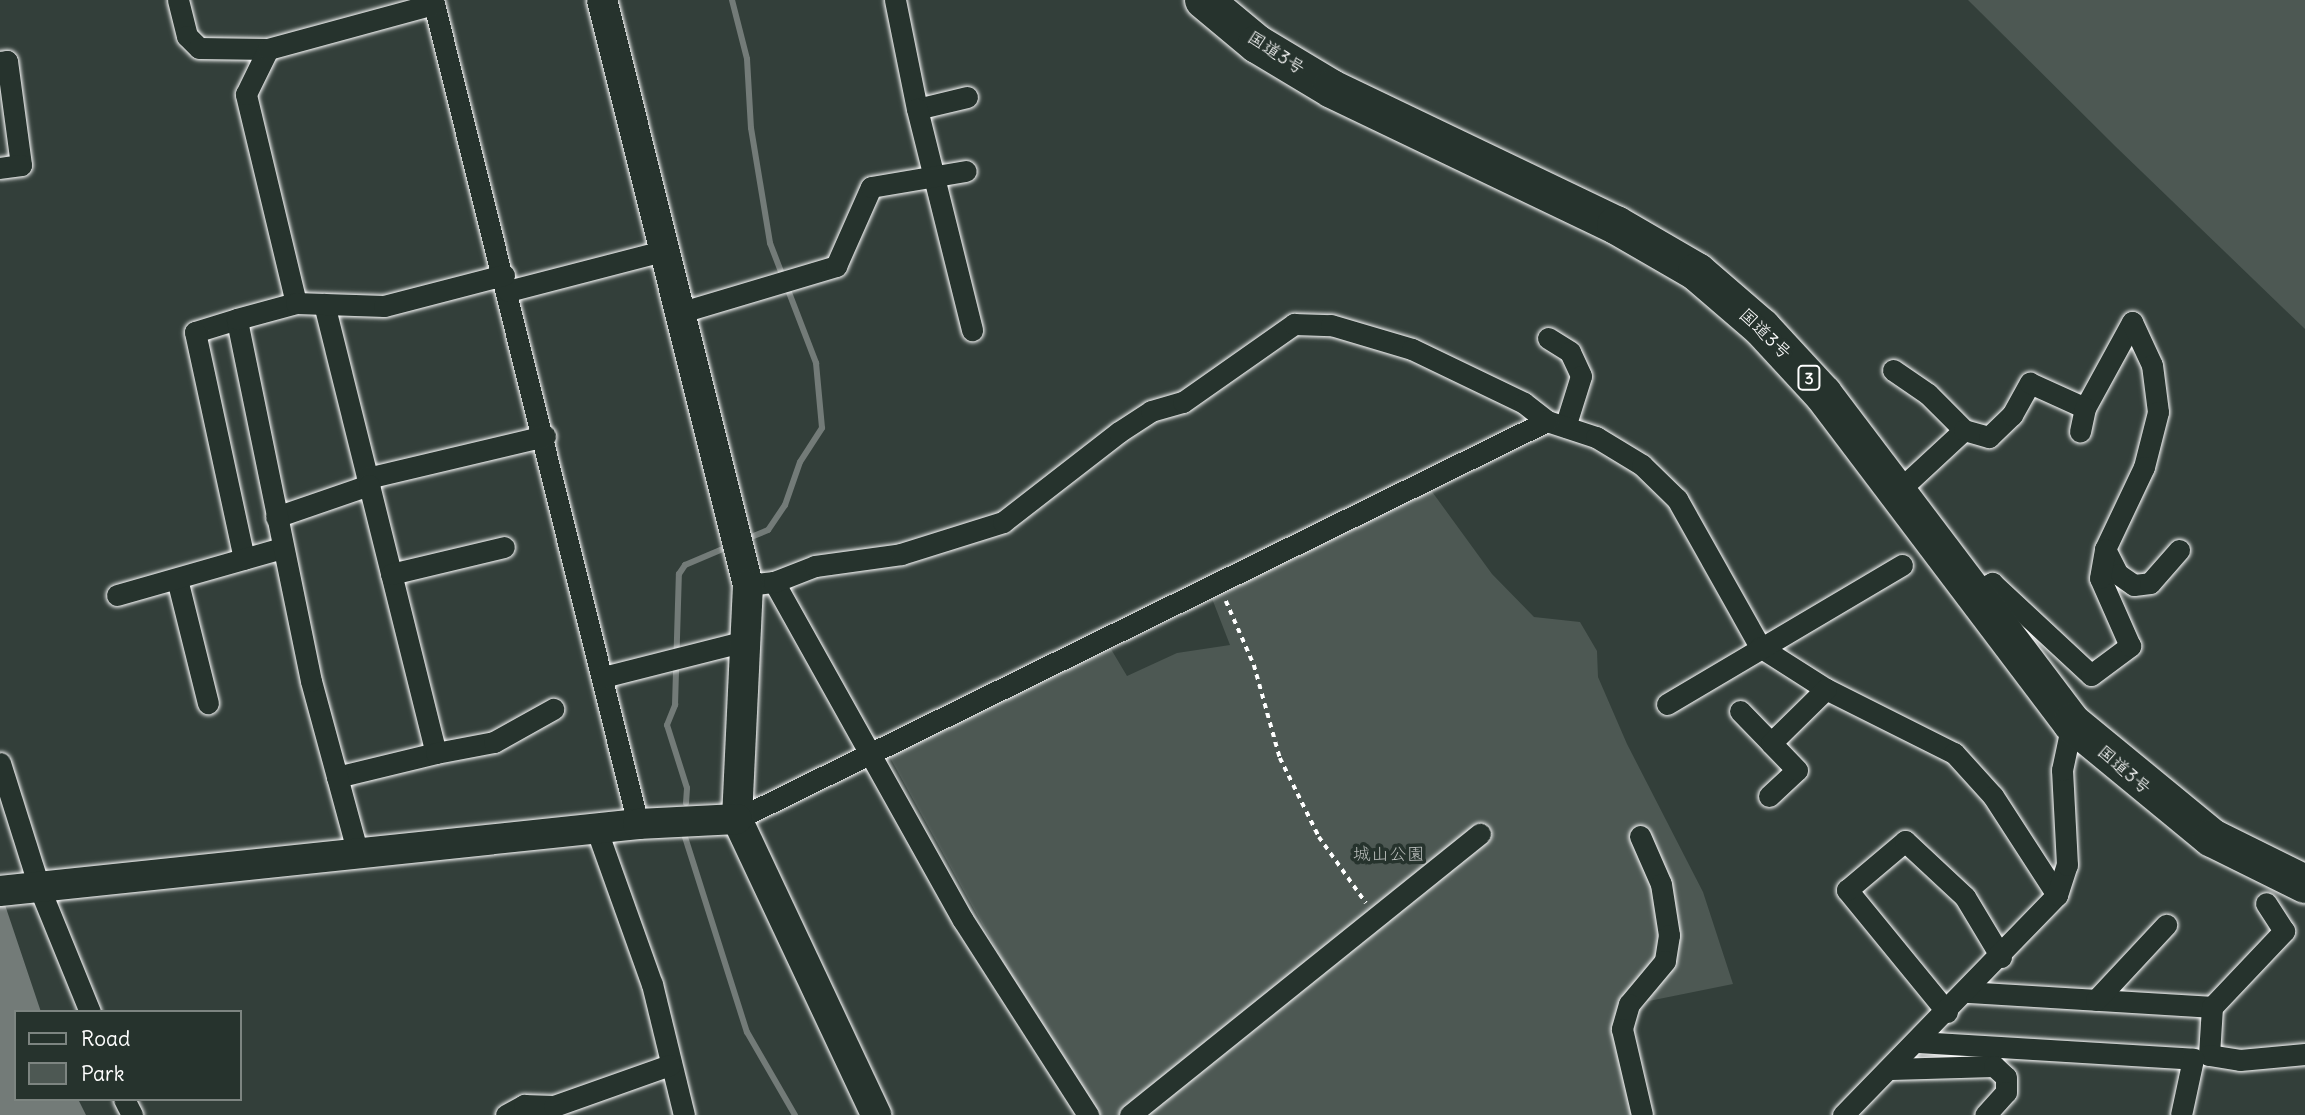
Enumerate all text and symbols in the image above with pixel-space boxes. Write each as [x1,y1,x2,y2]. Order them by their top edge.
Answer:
street label: 国道3号 [1243,26,1309,80]
street label: 国道3号 [1734,304,1796,364]
road number: 3 [1797,366,1821,390]
street label: 国道3号 [2093,741,2155,799]
park label: 城山公園 [1353,843,1425,865]
legend [14,1010,242,1101]
text: Road [81,1025,130,1052]
text: Park [81,1060,124,1087]

